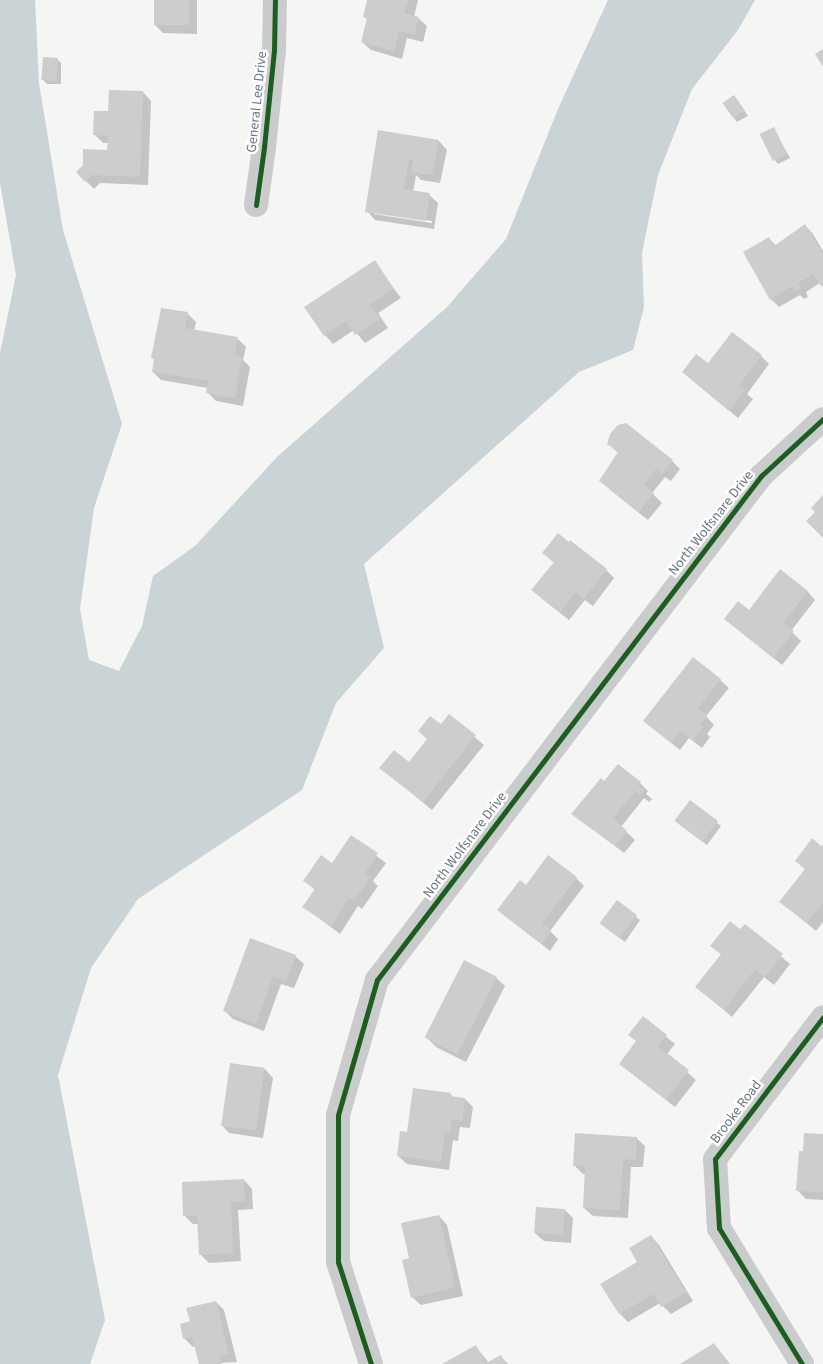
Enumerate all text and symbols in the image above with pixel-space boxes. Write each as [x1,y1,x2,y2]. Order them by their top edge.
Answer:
street label: General Lee Drive [243,50,271,154]
street label: North Wolfsnare Drive [665,467,757,579]
street label: North Wolfsnare Drive [420,789,510,901]
street label: Brooke Road [707,1077,765,1147]

